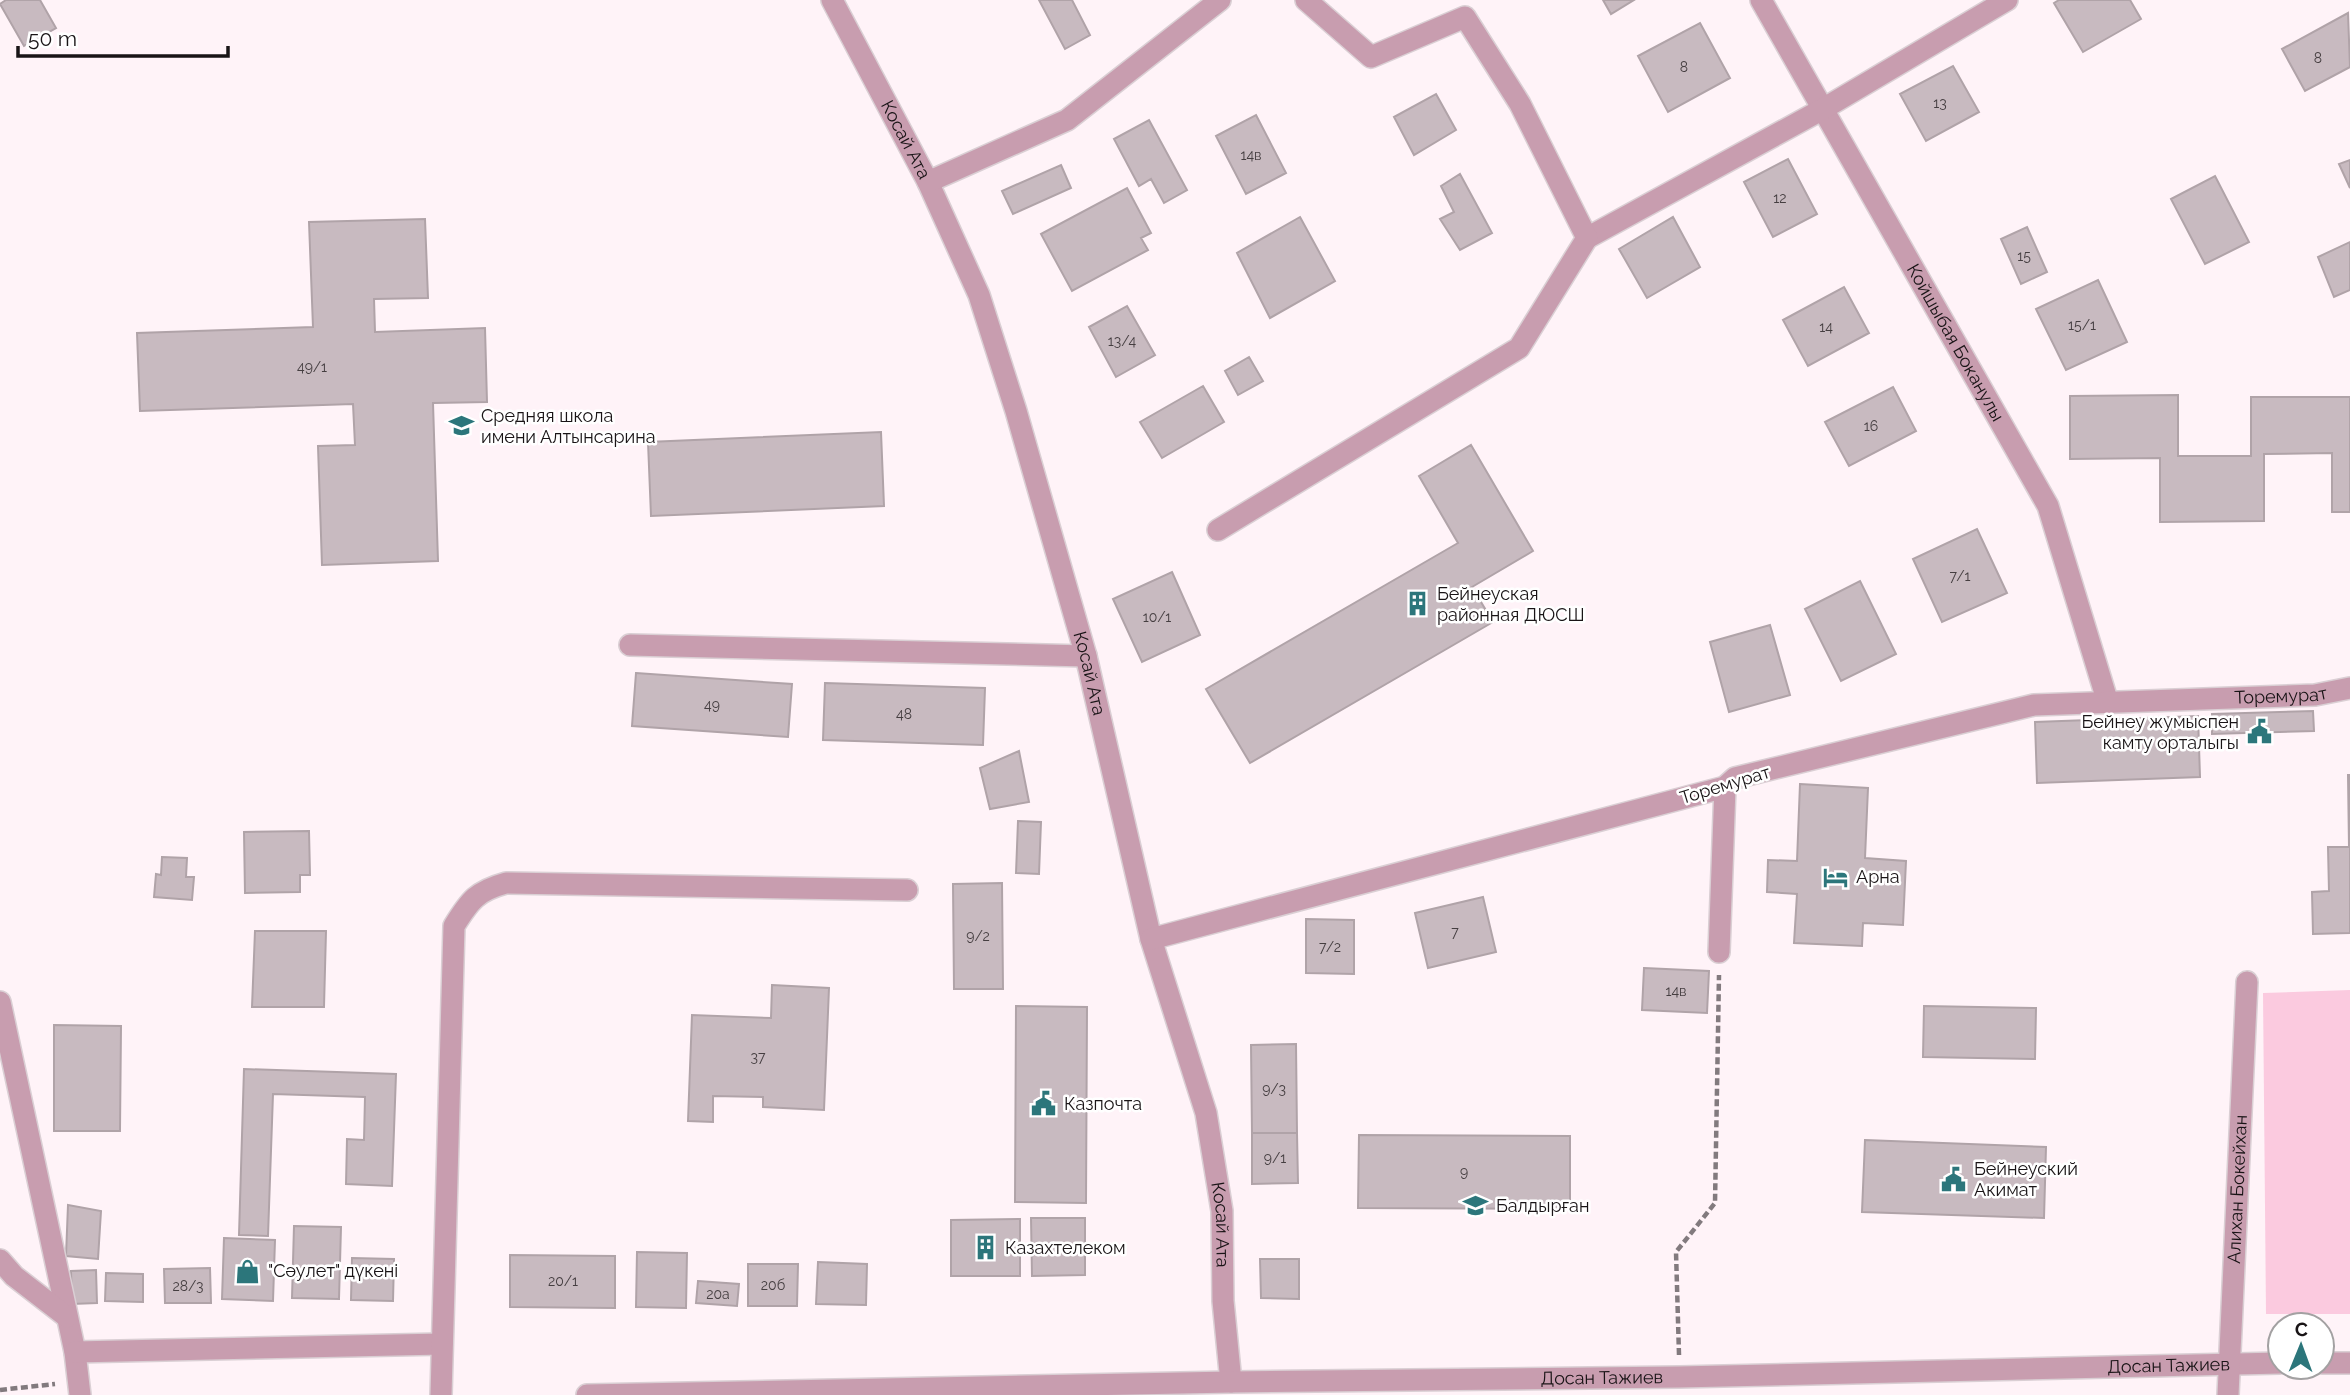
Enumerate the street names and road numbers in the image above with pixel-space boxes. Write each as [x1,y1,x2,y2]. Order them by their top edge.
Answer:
street label: Косай Ата [877,97,935,182]
street label: Койшыбая Боканулы [1903,260,2009,425]
street label: Косай Ата [1069,629,1110,717]
street label: Торемурат [2234,682,2329,708]
street label: Торемурат [1677,761,1773,808]
street label: Алихан Бокейхан [2223,1114,2251,1264]
street label: Косай Ата [1207,1180,1234,1268]
street label: Досан Тажиев [2107,1353,2230,1377]
street label: Досан Тажиев [1540,1366,1663,1389]

